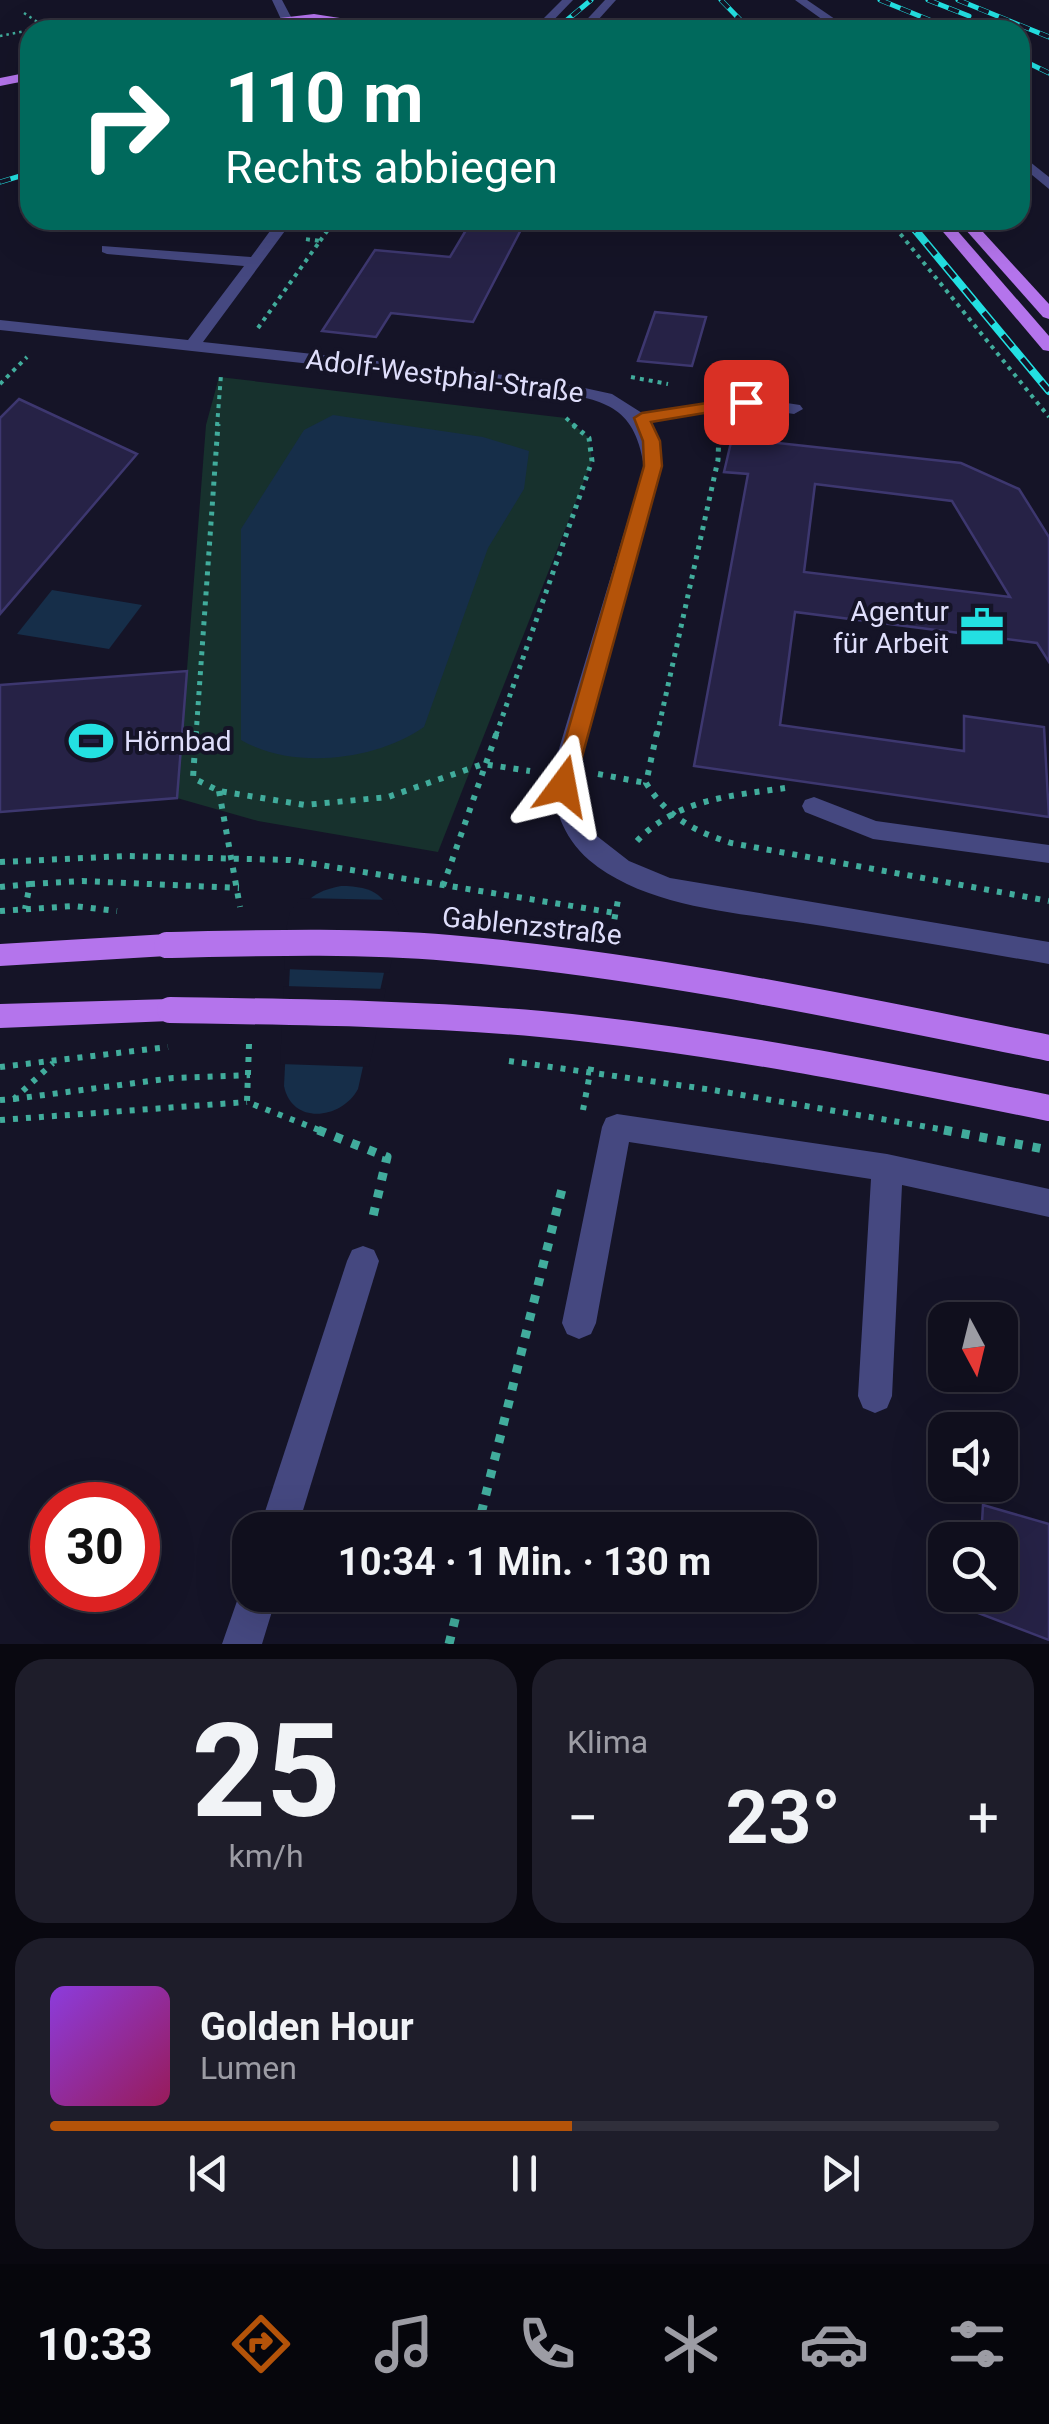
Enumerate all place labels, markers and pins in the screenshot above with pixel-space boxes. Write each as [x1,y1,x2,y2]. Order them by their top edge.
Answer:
pin [704,360,789,445]
place label: Agentur für Arbeit [833,595,950,660]
office icon: Agentur für Arbeit [958,603,1006,651]
sports icon: Hörnbad [67,717,115,765]
place label: Hörnbad [124,725,232,758]

